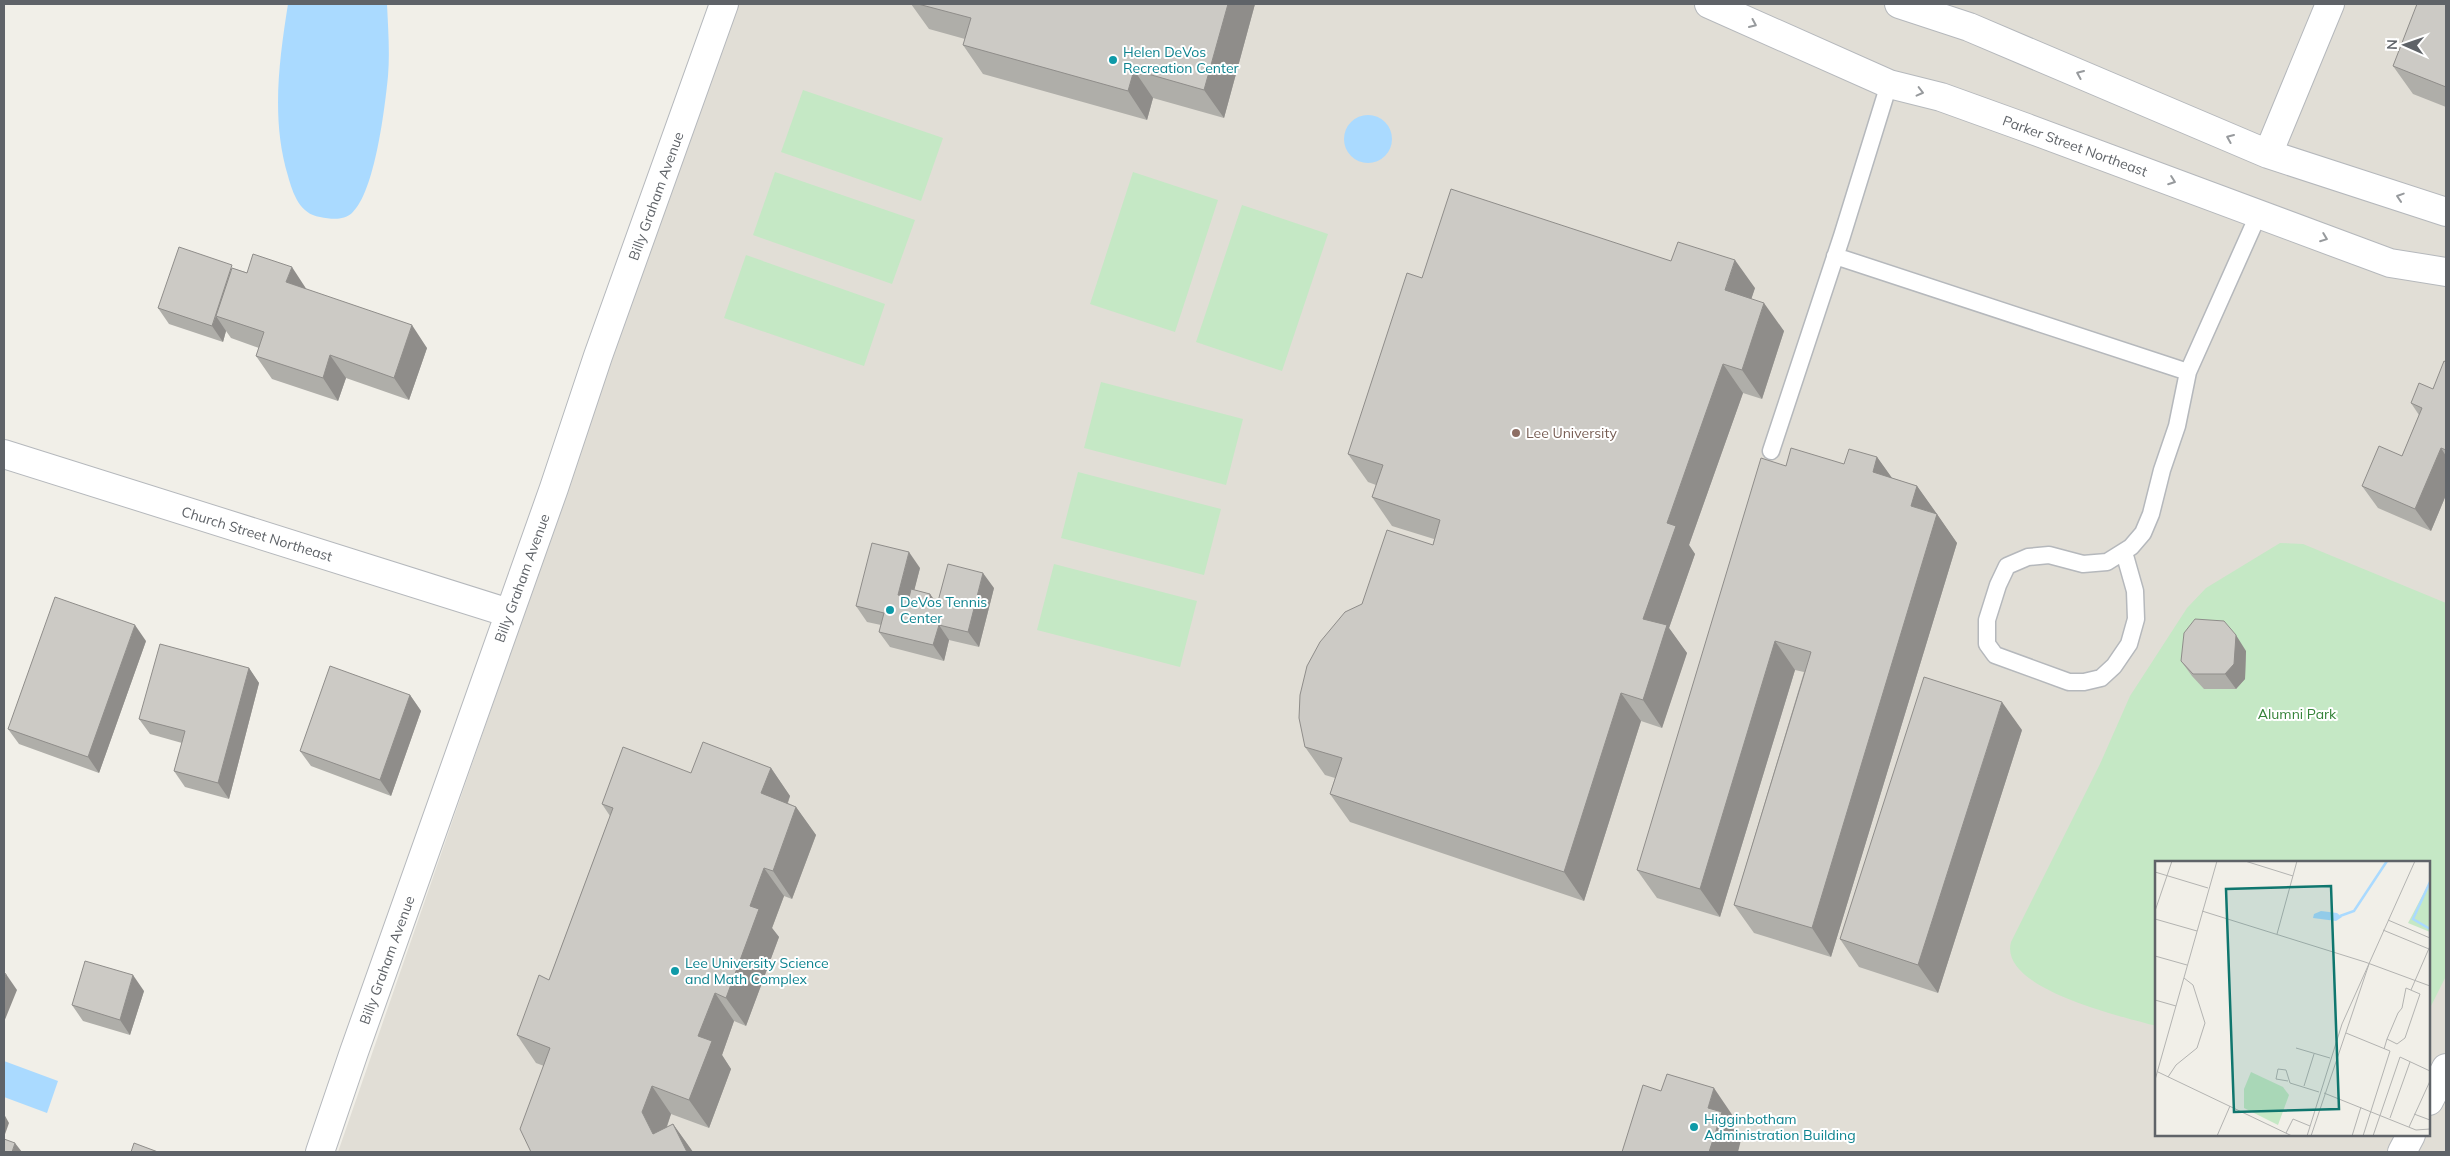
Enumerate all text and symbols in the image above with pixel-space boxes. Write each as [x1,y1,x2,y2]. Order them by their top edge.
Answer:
one-way arrow [1748,17,1757,28]
north arrow [2380,20,2430,70]
text: N [2383,39,2401,50]
place label: Helen DeVos Recreation Center [1123,43,1240,77]
marker: Helen DeVos Recreation Center [1107,54,1119,66]
one-way arrow [2076,70,2085,81]
one-way arrow [1915,86,1924,97]
street label: Parker Street Northeast [2000,111,2150,181]
street label: Billy Graham Avenue [624,129,688,263]
one-way arrow [2226,134,2235,145]
one-way arrow [2167,175,2175,185]
one-way arrow [2396,193,2404,203]
one-way arrow [2319,232,2328,242]
place label: Lee University [1526,424,1617,442]
marker: Lee University [1510,427,1522,439]
street label: Church Street Northeast [179,502,335,566]
street label: Billy Graham Avenue [490,511,554,645]
place label: DeVos Tennis Center [900,593,987,627]
marker: DeVos Tennis Center [884,604,896,616]
park label: Alumni Park [2258,705,2337,723]
inset map [2155,861,2430,1136]
street label: Billy Graham Avenue [355,893,419,1027]
place label: Lee University Science and Math Complex [685,954,829,988]
marker: Lee University Science and Math Complex [669,965,681,977]
place label: Higginbotham Administration Building [1704,1110,1856,1144]
marker: Higginbotham Administration Building [1688,1121,1700,1133]

